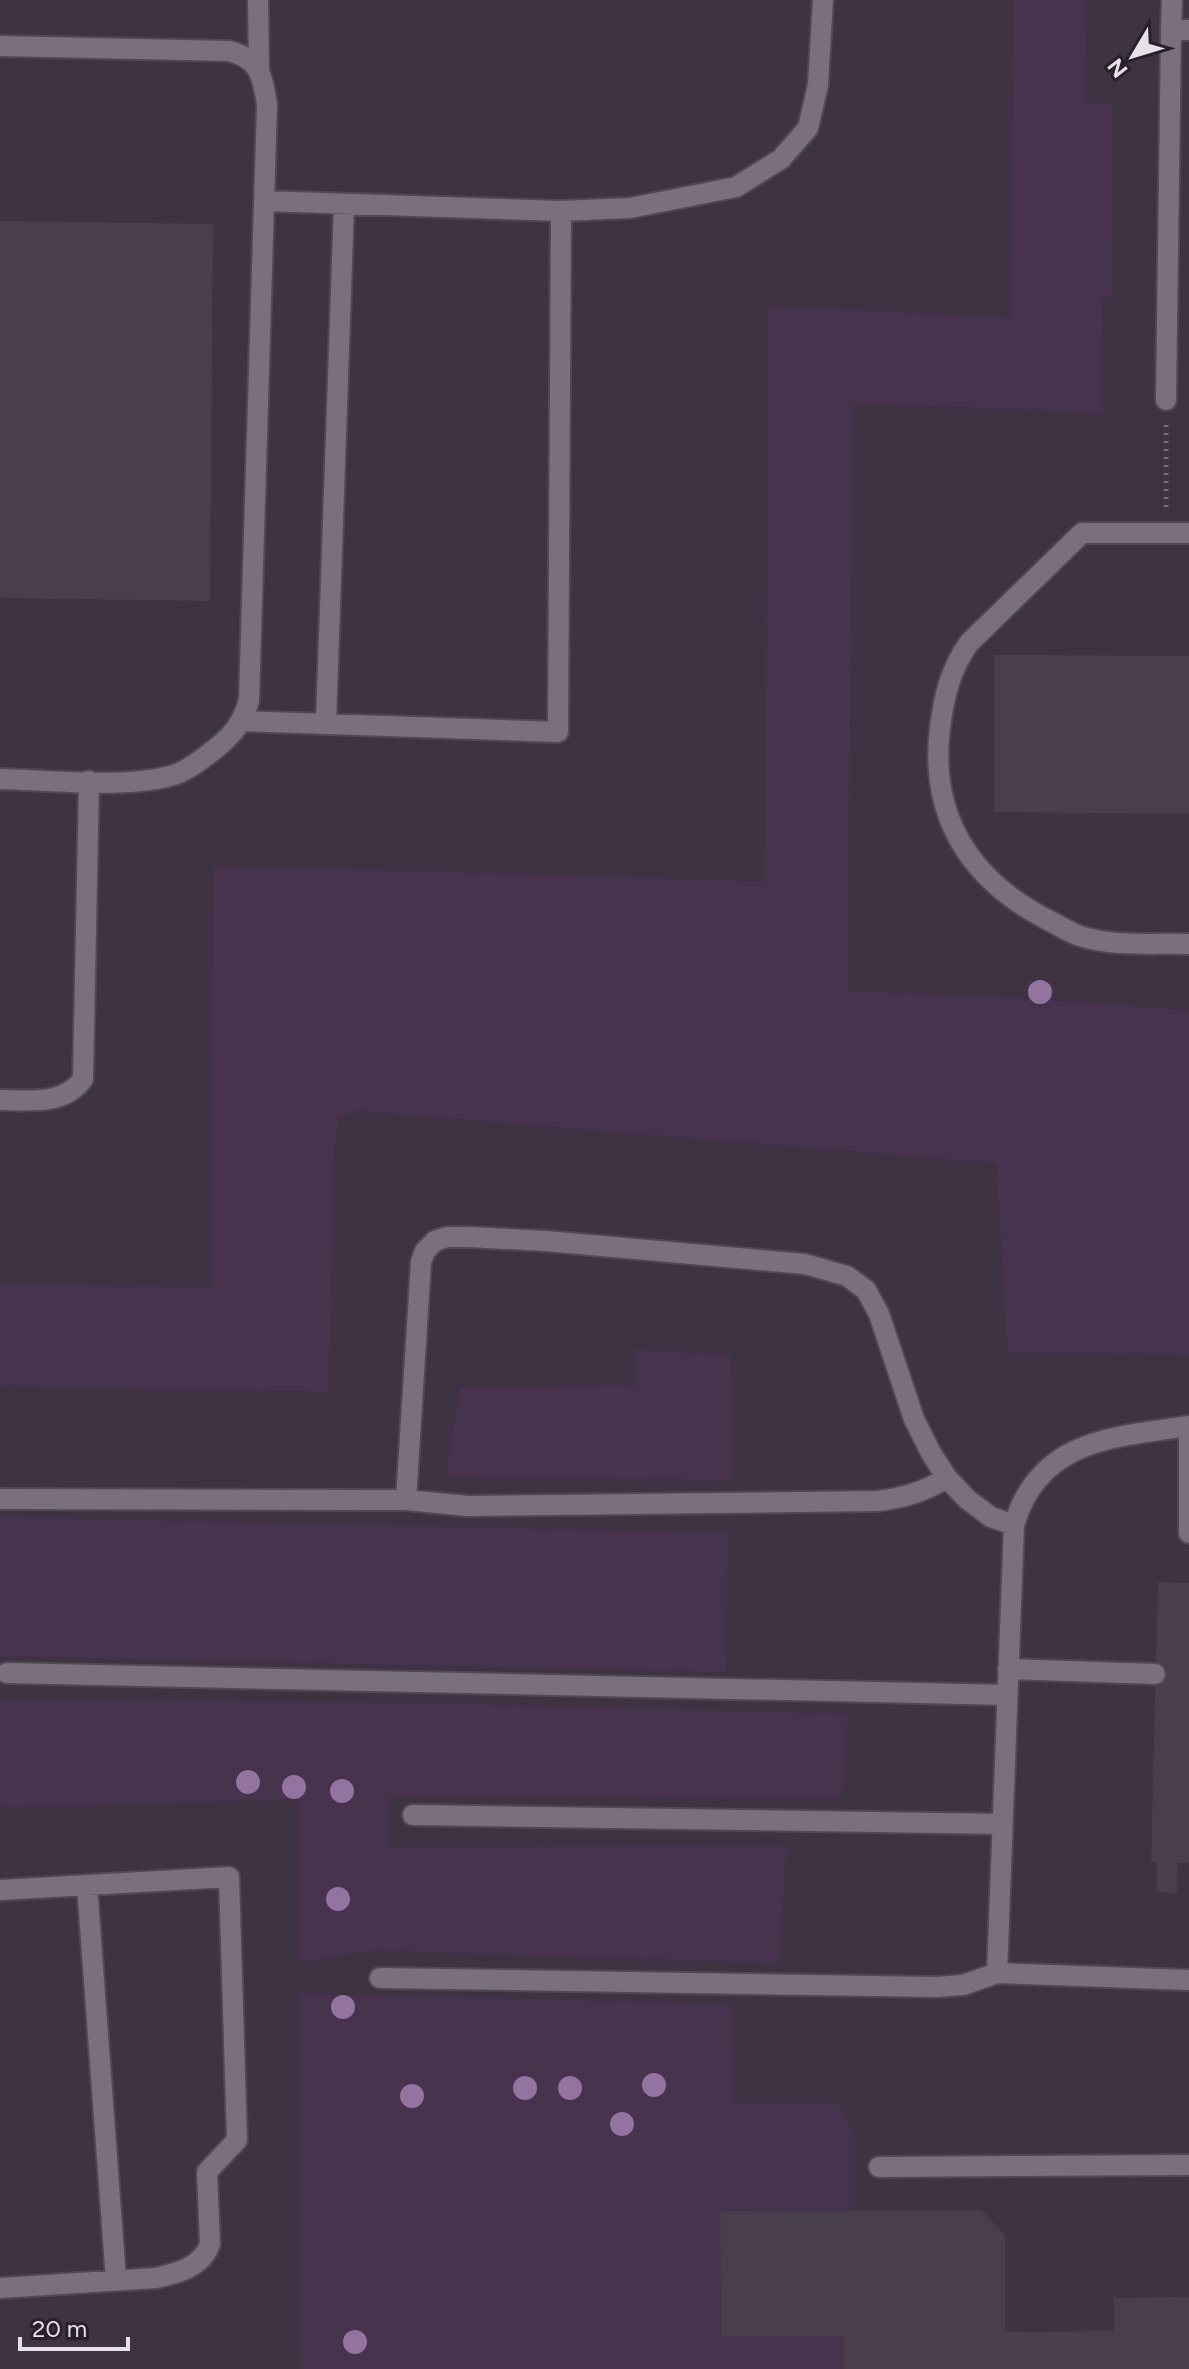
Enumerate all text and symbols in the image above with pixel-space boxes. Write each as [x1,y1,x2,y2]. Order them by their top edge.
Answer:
north arrow [1093,16,1173,96]
text: N [1102,53,1134,83]
scale bar [20,2301,128,2351]
text: 20 m [32,2314,87,2343]

